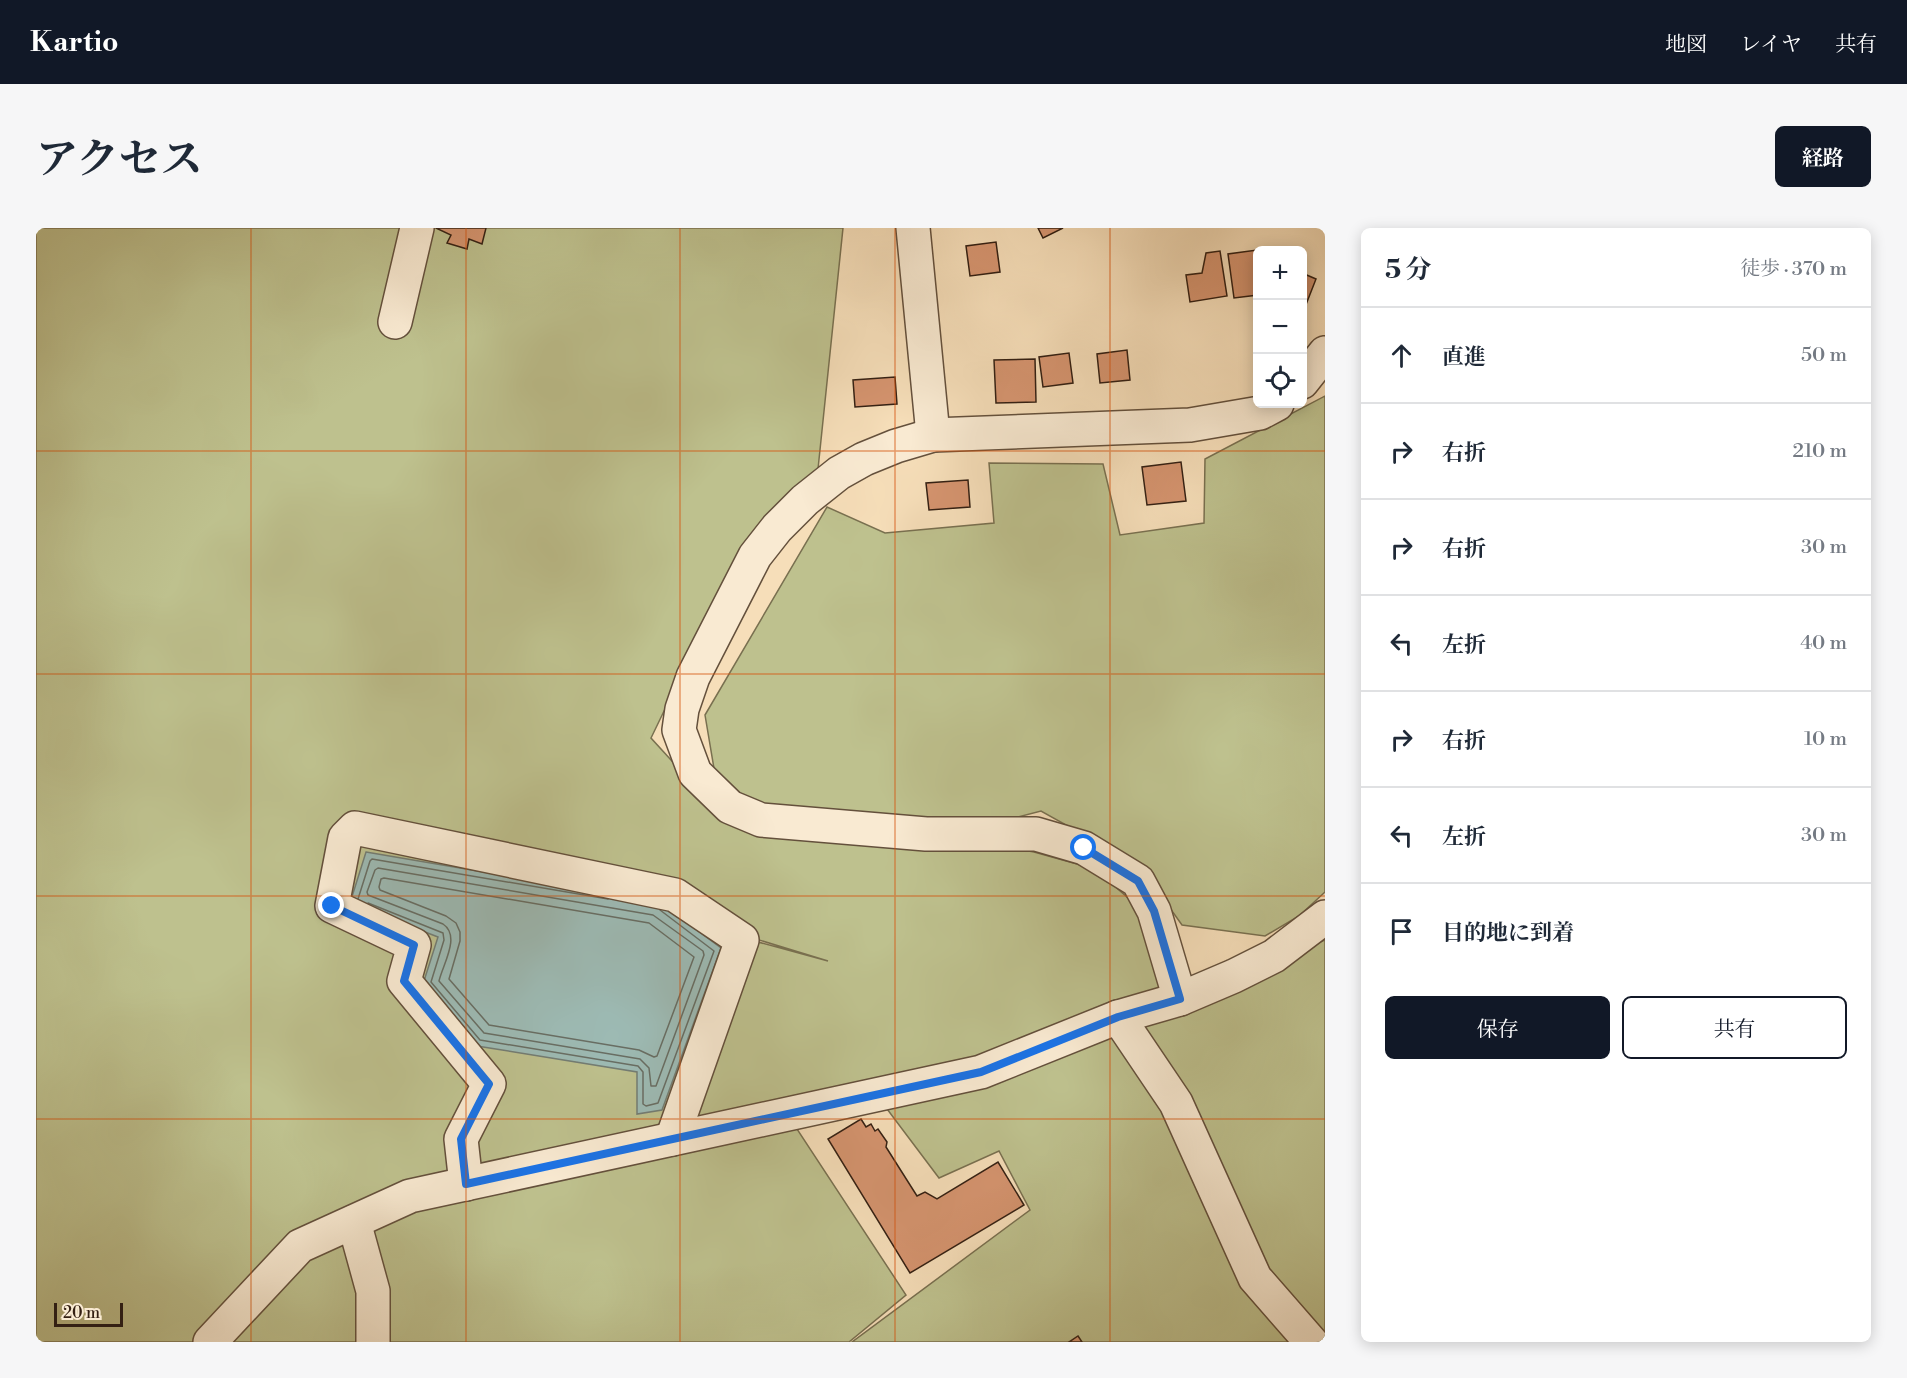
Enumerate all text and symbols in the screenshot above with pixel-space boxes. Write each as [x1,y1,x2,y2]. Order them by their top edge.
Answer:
text: Kartio [30,25,119,60]
text: 地図 [1665,32,1707,58]
text: レイヤ [1740,32,1802,58]
text: 共有 [1835,32,1877,58]
button: 経路 [1775,126,1871,187]
text: アクセス [36,134,203,187]
map controls [1253,246,1307,408]
button: + [1253,246,1307,300]
text: 5 分 [1385,254,1431,286]
text: 徒歩 · 370 m [1740,257,1847,282]
button: − [1253,300,1307,354]
icon: ahead [1385,339,1418,372]
text: 50 m [1801,343,1847,368]
text: 直進 [1442,344,1486,371]
button: locate [1253,354,1307,408]
icon: right [1385,435,1418,468]
text: 210 m [1792,439,1847,464]
text: 右折 [1442,440,1486,467]
icon: right [1385,531,1418,564]
text: 30 m [1801,535,1847,560]
text: 右折 [1442,536,1486,563]
icon: left [1385,627,1418,660]
text: 40 m [1800,631,1847,656]
text: 左折 [1442,632,1486,659]
icon: right [1385,723,1418,756]
text: 10 m [1804,727,1847,752]
text: 右折 [1442,728,1486,755]
icon: left [1385,819,1418,852]
text: 30 m [1801,823,1847,848]
text: 左折 [1442,824,1486,851]
route start [1070,834,1096,860]
route end [318,892,344,918]
icon: arrive [1385,915,1418,948]
text: 目的地に到着 [1442,920,1574,947]
button: 保存 [1385,996,1610,1059]
button: 共有 [1622,996,1847,1059]
scale bar [54,1300,123,1328]
text: 20 m [63,1303,100,1323]

